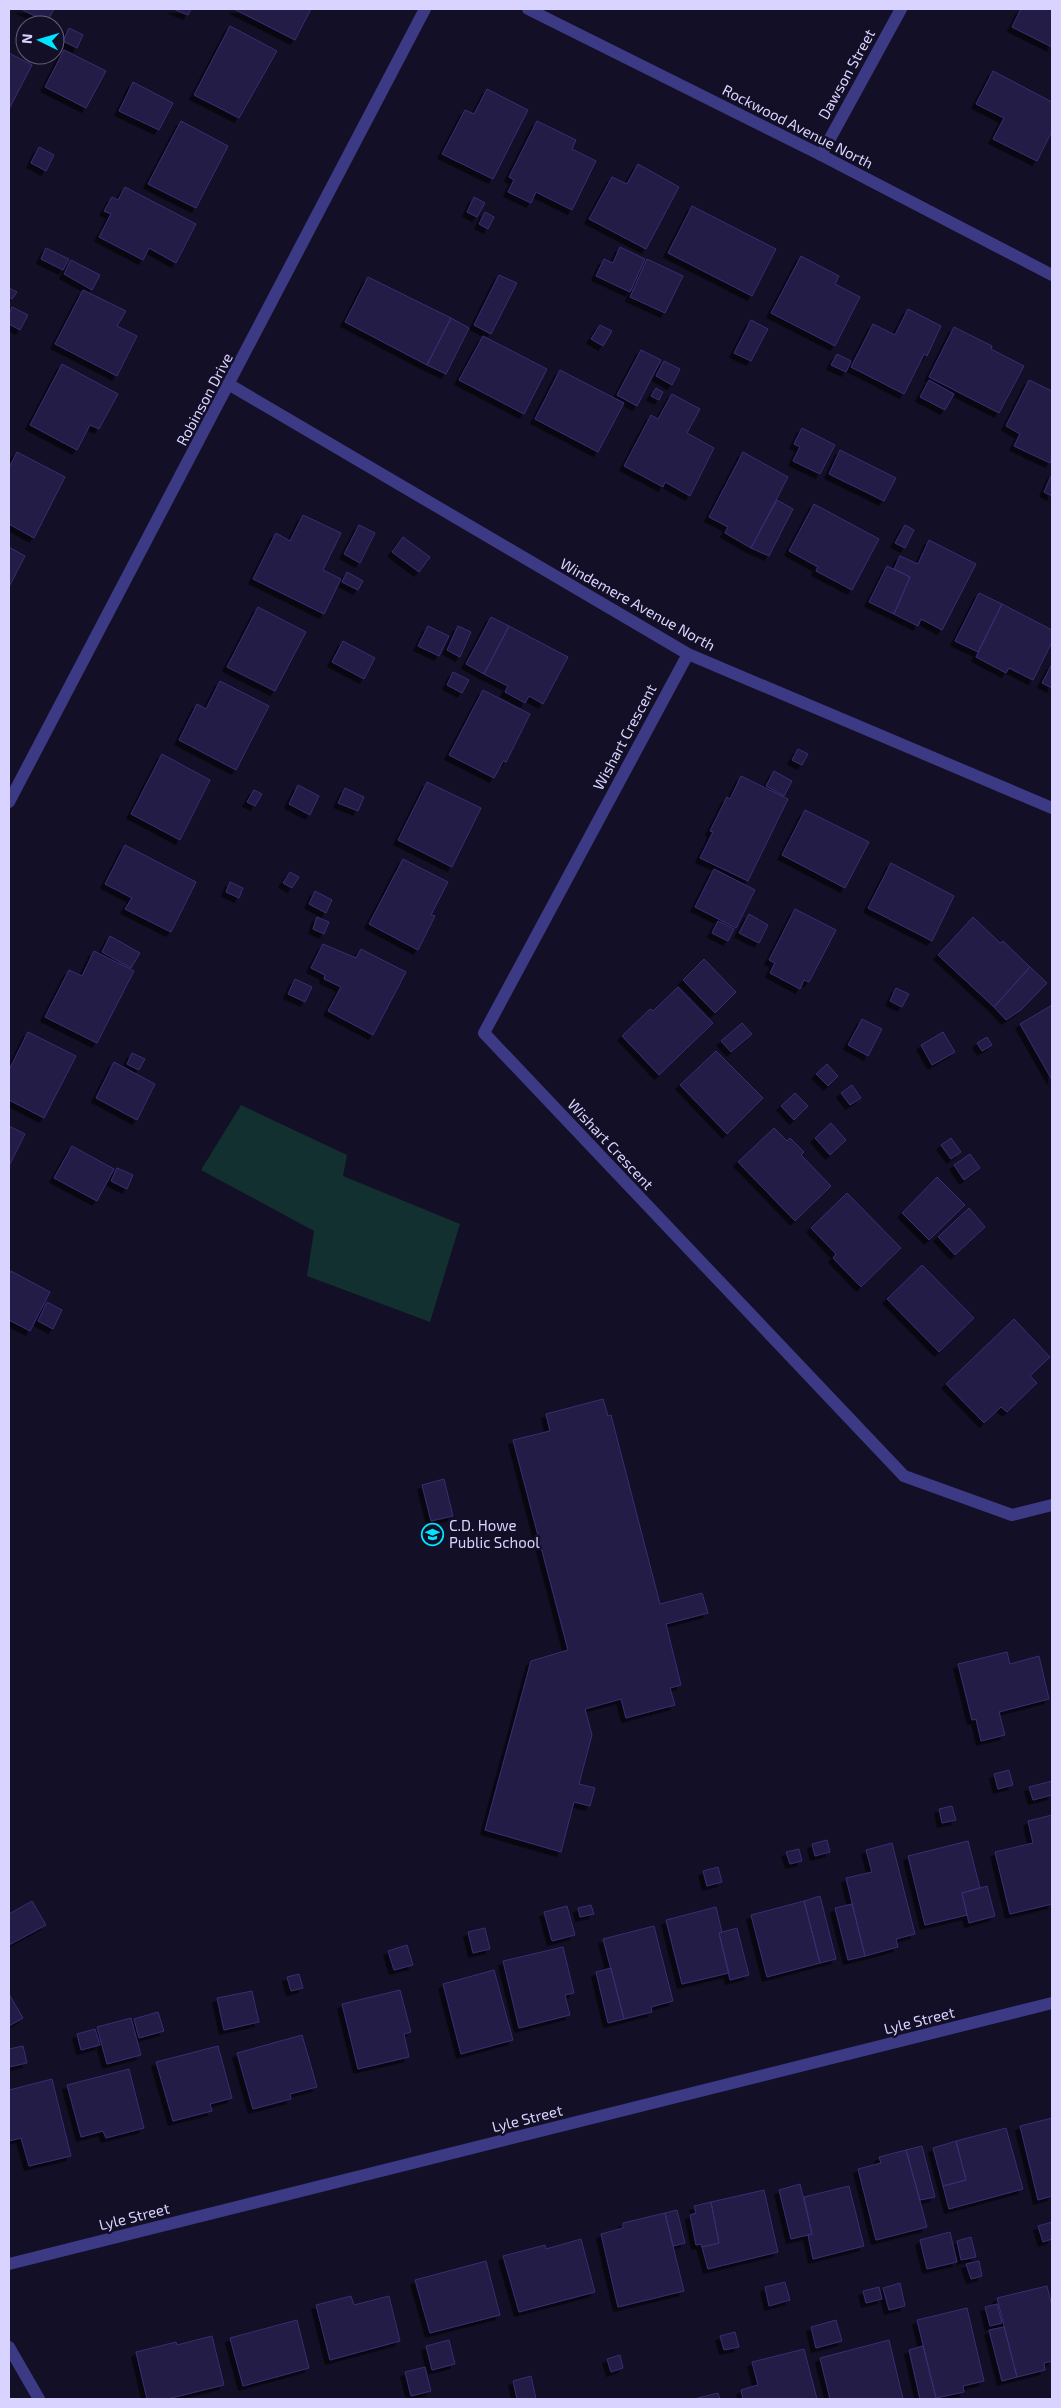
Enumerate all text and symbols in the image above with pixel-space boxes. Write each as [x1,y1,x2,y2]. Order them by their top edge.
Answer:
north arrow [15,15,65,65]
street label: Dawson Street [814,25,878,122]
text: N [18,33,35,45]
street label: Rockwood Avenue North [720,80,876,172]
street label: Robinson Drive [172,350,236,448]
street label: Windemere Avenue North [557,554,719,654]
street label: Wishart Crescent [589,681,660,793]
street label: Wishart Crescent [564,1095,658,1193]
place label: C.D. Howe Public School [449,1516,540,1551]
school or university icon: C.D. Howe Public School [421,1522,445,1546]
street label: Lyle Street [882,2002,956,2037]
street label: Lyle Street [490,2100,564,2135]
street label: Lyle Street [97,2198,171,2233]

